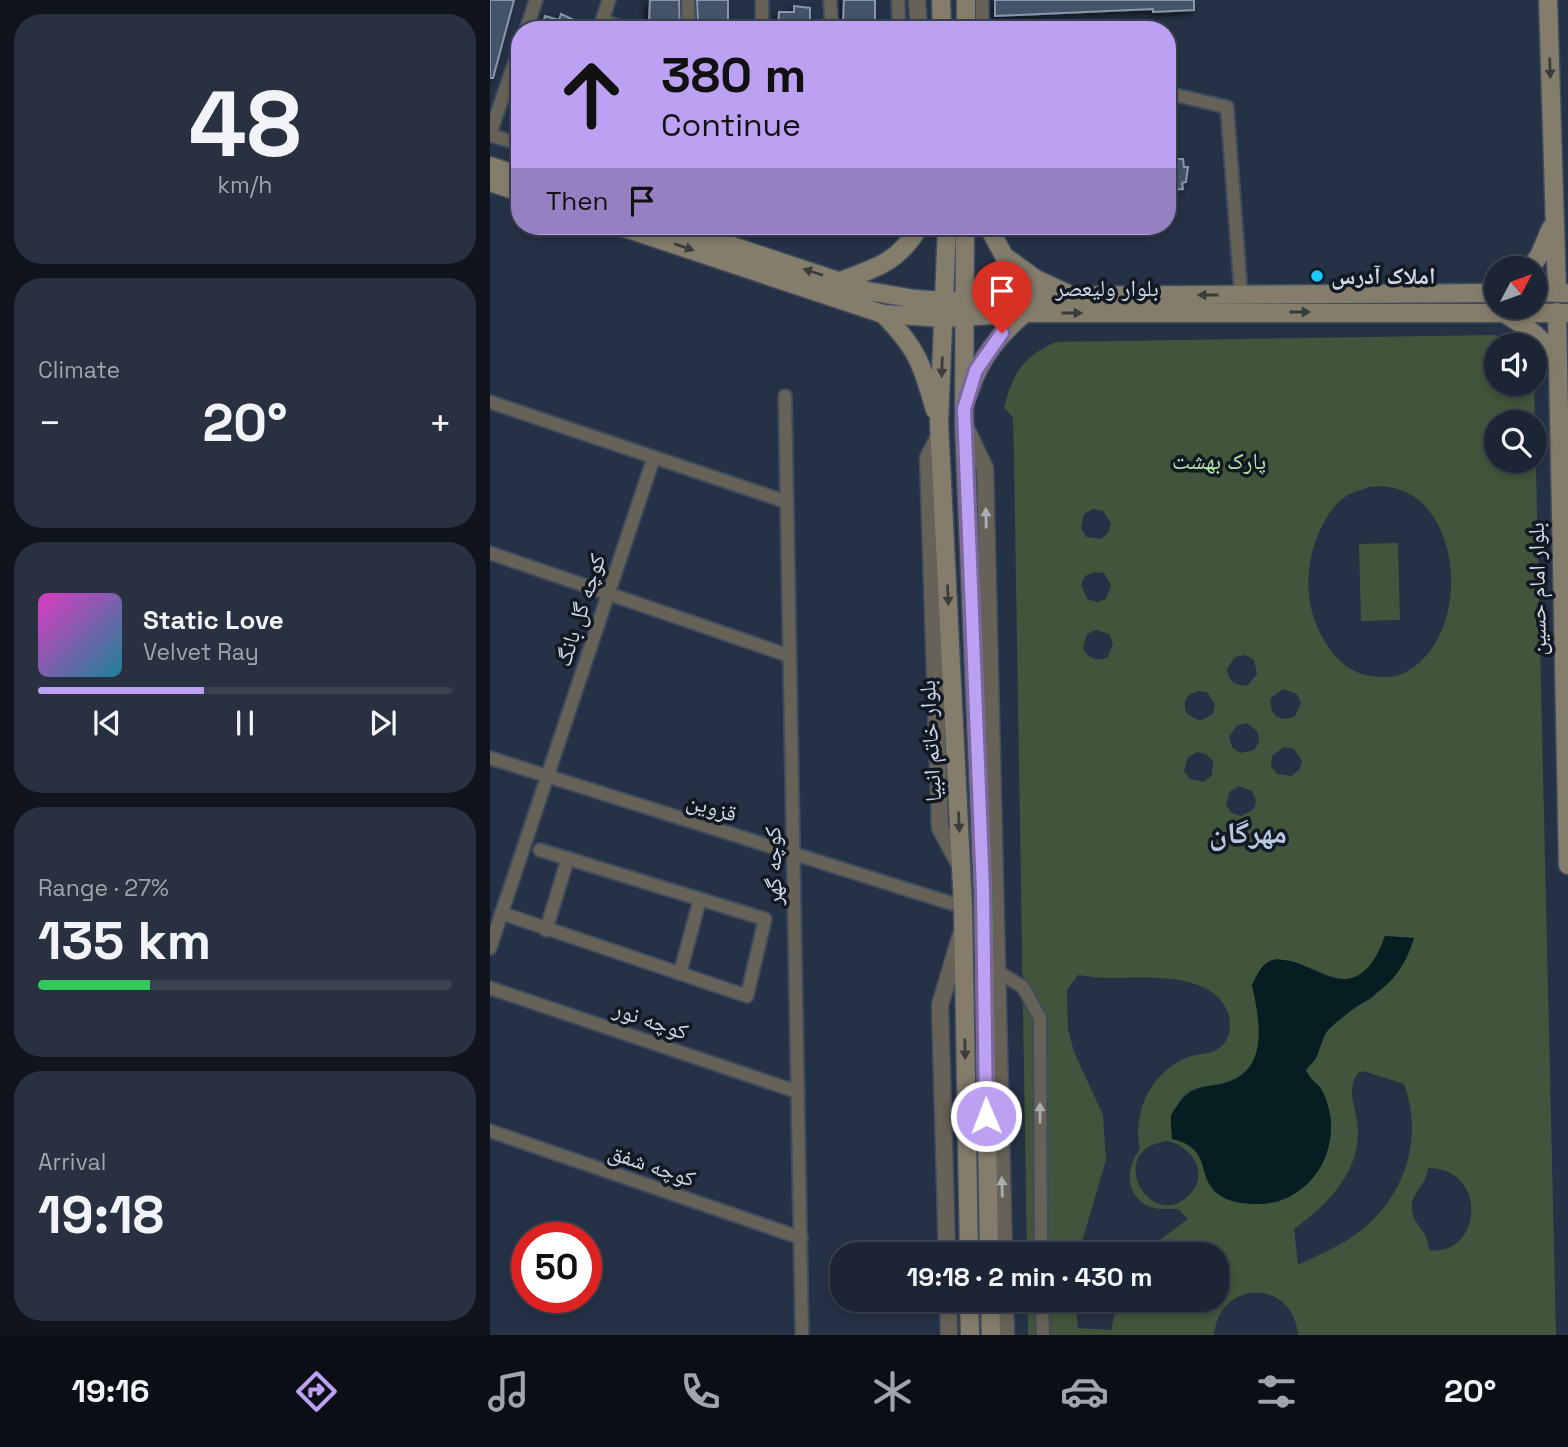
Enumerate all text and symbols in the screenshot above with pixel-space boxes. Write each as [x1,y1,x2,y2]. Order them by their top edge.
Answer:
text: 380 m [661,44,806,106]
icon: ahead [546,49,637,140]
one-way arrow [1544,57,1556,79]
text: 48 [189,66,301,183]
text: Continue [661,105,801,145]
text: km/h [218,170,272,200]
icon: arrive [623,182,661,220]
text: Then [546,184,609,218]
one-way arrow [674,243,695,253]
north arrow [1484,256,1547,318]
map controls [1484,256,1547,473]
pin [972,261,1032,333]
place label: املاک آدرس [1331,261,1435,291]
one-way arrow [802,266,823,276]
marker: املاک آدرس [1309,268,1325,284]
icon: arrive [983,272,1021,310]
street label: بلوار ولیعصر [1054,273,1159,303]
one-way arrow [1196,289,1218,301]
one-way arrow [1289,306,1311,318]
one-way arrow [1061,307,1083,319]
button: sound [1484,333,1547,396]
text: Climate [38,355,120,385]
one-way arrow [936,357,948,379]
text: 20° [202,390,288,456]
text: − [38,399,62,447]
text: + [428,399,452,447]
button: search [1484,410,1547,473]
park label: پارک بهشت [1172,446,1266,476]
one-way arrow [981,507,992,529]
street label: بلوار امام حسین [1521,522,1554,656]
street label: کوچه گل بانگ [548,549,612,670]
one-way arrow [942,584,953,606]
text: Static Love [143,603,284,637]
text: Velvet Ray [143,637,259,667]
street label: بلوار خاتم انبیا [912,679,949,803]
icon: previous [88,704,126,742]
icon: pause [226,704,264,742]
icon: next [364,704,402,742]
street label: قزوین [683,785,741,829]
one-way arrow [953,811,964,833]
district label: مهرگان [1209,813,1287,852]
street label: کوچه گهر [757,826,789,907]
text: Range · 27% [38,873,169,903]
text: 135 km [38,908,211,974]
street label: کوچه نور [609,993,693,1047]
one-way arrow [959,1038,971,1060]
position arrow [949,1079,1023,1153]
one-way arrow [1034,1102,1045,1124]
street label: کوچه شفق [605,1136,700,1194]
text: Arrival [38,1147,106,1177]
one-way arrow [996,1175,1007,1197]
text: 19:18 [38,1182,164,1248]
speed limit sign: 50 [511,1222,602,1313]
text: 19:18 · 2 min · 430 m [907,1260,1152,1294]
icon: directions [292,1367,341,1416]
icon: music [484,1367,533,1416]
icon: phone [676,1367,725,1416]
icon: climate [868,1367,917,1416]
icon: car [1060,1367,1109,1416]
icon: filters [1252,1367,1301,1416]
text: 19:16 [71,1371,150,1411]
text: 20° [1444,1371,1496,1411]

